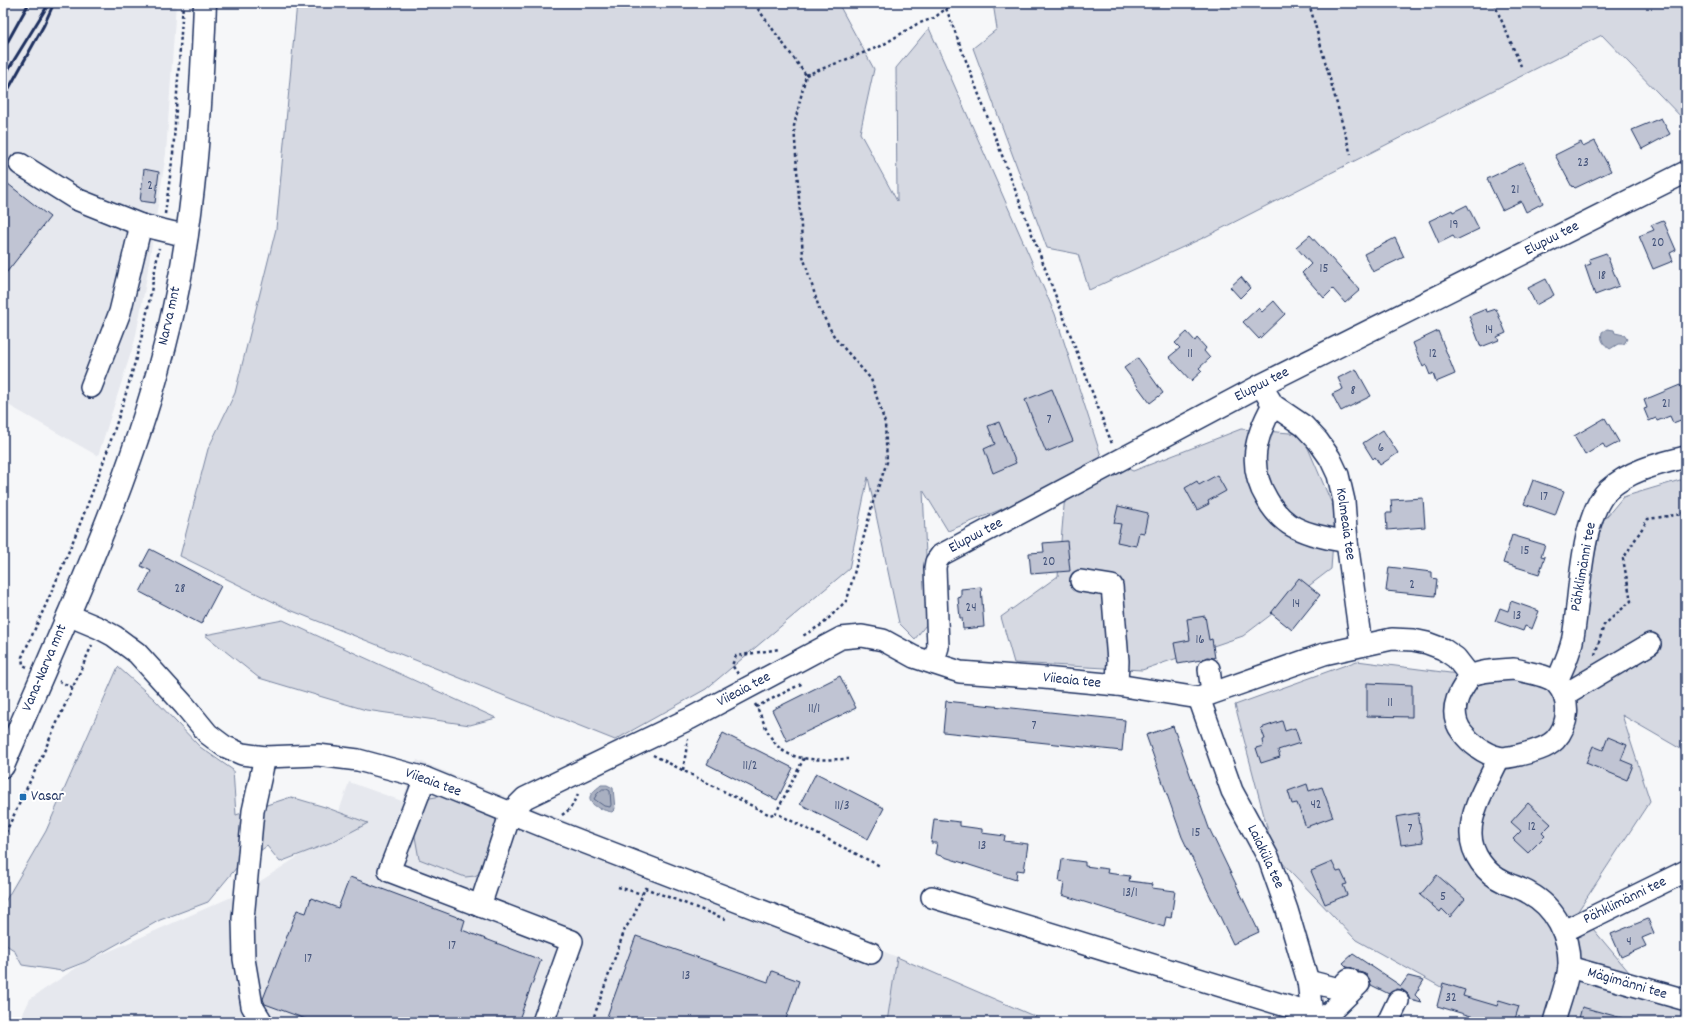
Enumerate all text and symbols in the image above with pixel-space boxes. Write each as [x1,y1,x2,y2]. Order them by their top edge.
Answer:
house number: 23 [1577,154,1589,173]
house number: 2 [147,177,153,196]
house number: 21 [1511,181,1519,200]
house number: 19 [1450,216,1458,235]
street label: Elupuu tee [1521,216,1584,262]
house number: 20 [1652,234,1664,253]
house number: 15 [1320,260,1328,279]
house number: 18 [1598,267,1606,286]
street label: Narva mnt [153,284,188,347]
house number: 14 [1485,321,1493,340]
house number: 11 [1187,345,1193,364]
house number: 12 [1429,345,1437,364]
street label: Elupuu tee [1231,362,1294,408]
house number: 8 [1350,382,1356,401]
house number: 21 [1662,395,1670,414]
house number: 7 [1047,411,1052,430]
house number: 6 [1378,439,1384,458]
street label: Kolmeaia tee [1329,486,1361,562]
house number: 17 [1540,488,1548,507]
street label: Elupuu tee [945,512,1007,560]
street label: Pähklimänni tee [1565,520,1603,613]
house number: 15 [1521,542,1529,561]
house number: 20 [1043,553,1055,572]
house number: 2 [1409,576,1415,595]
house number: 28 [175,580,185,599]
house number: 14 [1292,595,1300,614]
house number: 24 [965,599,977,618]
house number: 13 [1513,607,1521,626]
street label: Vana-Narva mnt [17,621,73,715]
house number: 16 [1195,631,1205,650]
street label: Viieaia tee [713,666,775,713]
street label: Viieaia tee [1042,667,1103,695]
house number: 11 [1387,694,1393,713]
house number: 11/1 [808,700,820,719]
house number: 7 [1032,717,1037,736]
house number: 11/2 [742,757,758,776]
street label: Viieaia tee [402,763,465,803]
place label: Vasar [31,786,65,808]
marker: Vasar [18,792,28,802]
house number: 42 [1310,796,1322,815]
house number: 11/3 [834,797,850,816]
house number: 12 [1528,818,1536,837]
house number: 7 [1408,820,1413,839]
street label: Laiaküla tee [1241,821,1290,893]
house number: 15 [1192,824,1200,843]
house number: 13 [978,837,986,856]
street label: Pähklimänni tee [1580,871,1671,931]
house number: 13/1 [1122,884,1138,903]
house number: 5 [1440,888,1446,907]
house number: 4 [1626,933,1632,952]
house number: 17 [448,937,456,956]
house number: 17 [304,950,312,969]
street label: Mägimänni tee [1584,962,1670,1006]
house number: 13 [682,967,690,986]
house number: 32 [1445,989,1457,1008]

